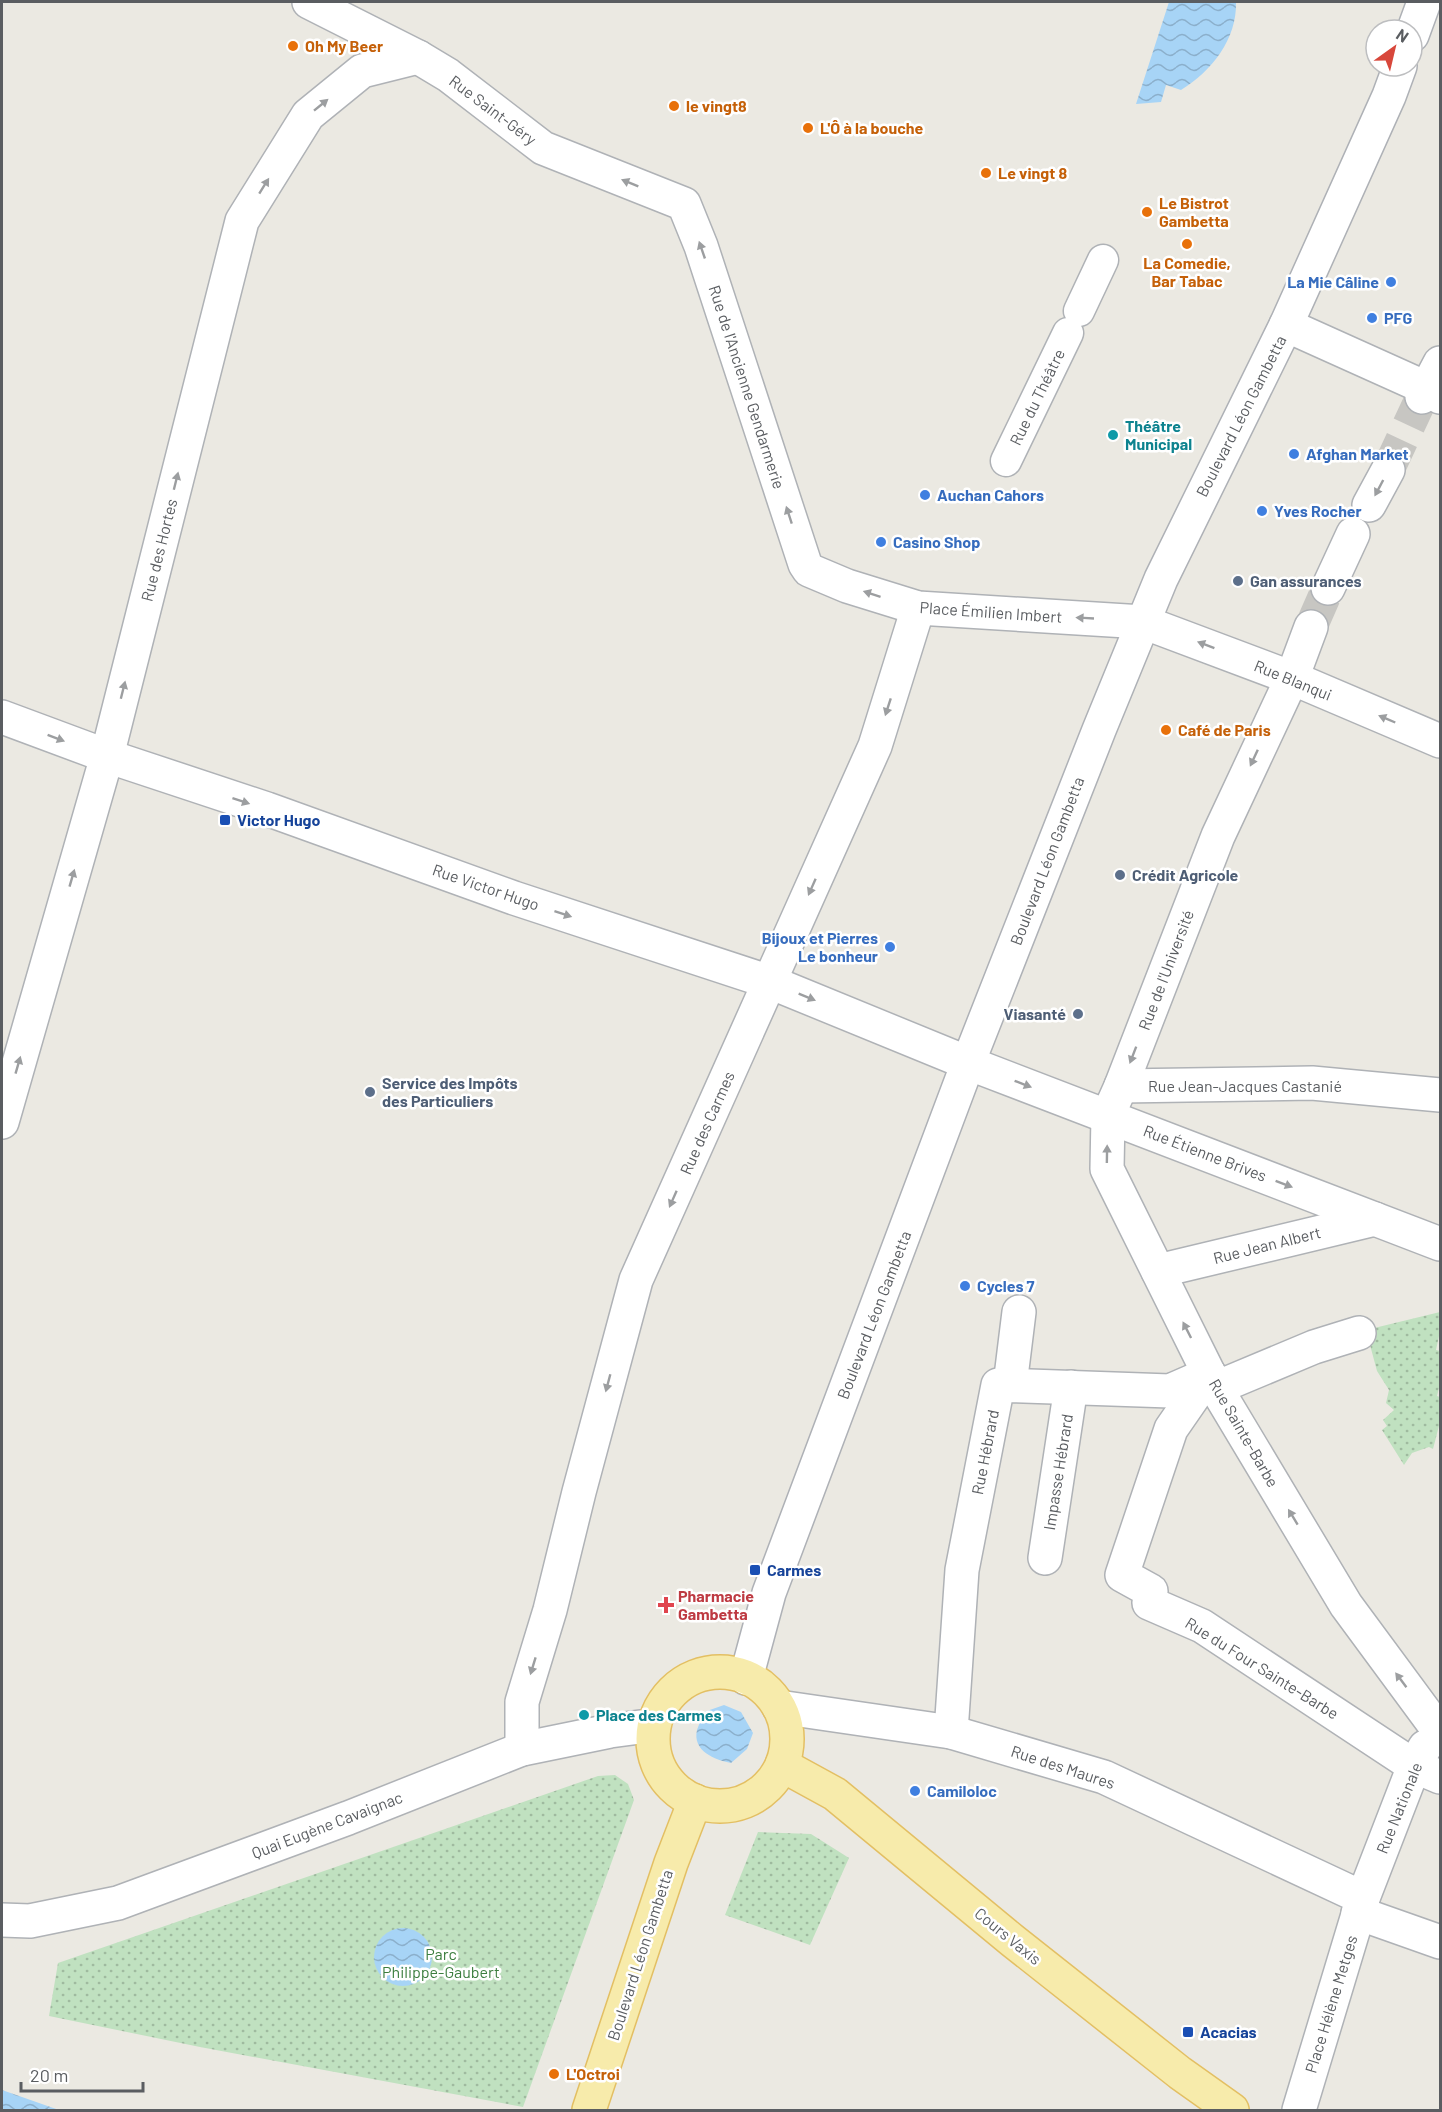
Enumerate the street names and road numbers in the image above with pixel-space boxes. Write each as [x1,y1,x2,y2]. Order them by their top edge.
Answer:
street label: Rue Saint-Géry [446,71,541,149]
street label: Rue de l'Ancienne Gendarmerie [706,283,789,491]
street label: Boulevard Léon Gambetta [1192,332,1290,500]
street label: Rue du Théâtre [1005,345,1068,448]
street label: Rue des Hortes [137,497,180,603]
street label: Place Émilien Imbert [919,597,1063,626]
street label: Rue Blanqui [1252,655,1335,704]
street label: Boulevard Léon Gambetta [1006,774,1087,948]
street label: Rue Victor Hugo [430,859,542,914]
street label: Rue de l'Université [1134,907,1197,1032]
street label: Rue des Carmes [675,1068,738,1177]
street label: Rue Jean-Jacques Castanié [1148,1076,1342,1095]
street label: Rue Étienne Brives [1141,1120,1269,1185]
street label: Rue Jean Albert [1211,1222,1323,1267]
street label: Boulevard Léon Gambetta [833,1228,914,1402]
street label: Rue Sainte-Barbe [1206,1375,1283,1490]
street label: Rue Hébrard [967,1408,1002,1496]
street label: Impasse Hébrard [1039,1412,1076,1531]
street label: Rue du Four Sainte-Barbe [1182,1613,1342,1723]
street label: Rue des Maures [1009,1741,1118,1792]
street label: Rue Nationale [1372,1759,1425,1856]
street label: Quai Eugène Cavaignac [249,1787,405,1862]
street label: Boulevard Léon Gambetta [603,1867,676,2043]
street label: Cours Vaxis [971,1903,1045,1968]
street label: Place Hélène Metges [1301,1933,1361,2075]

